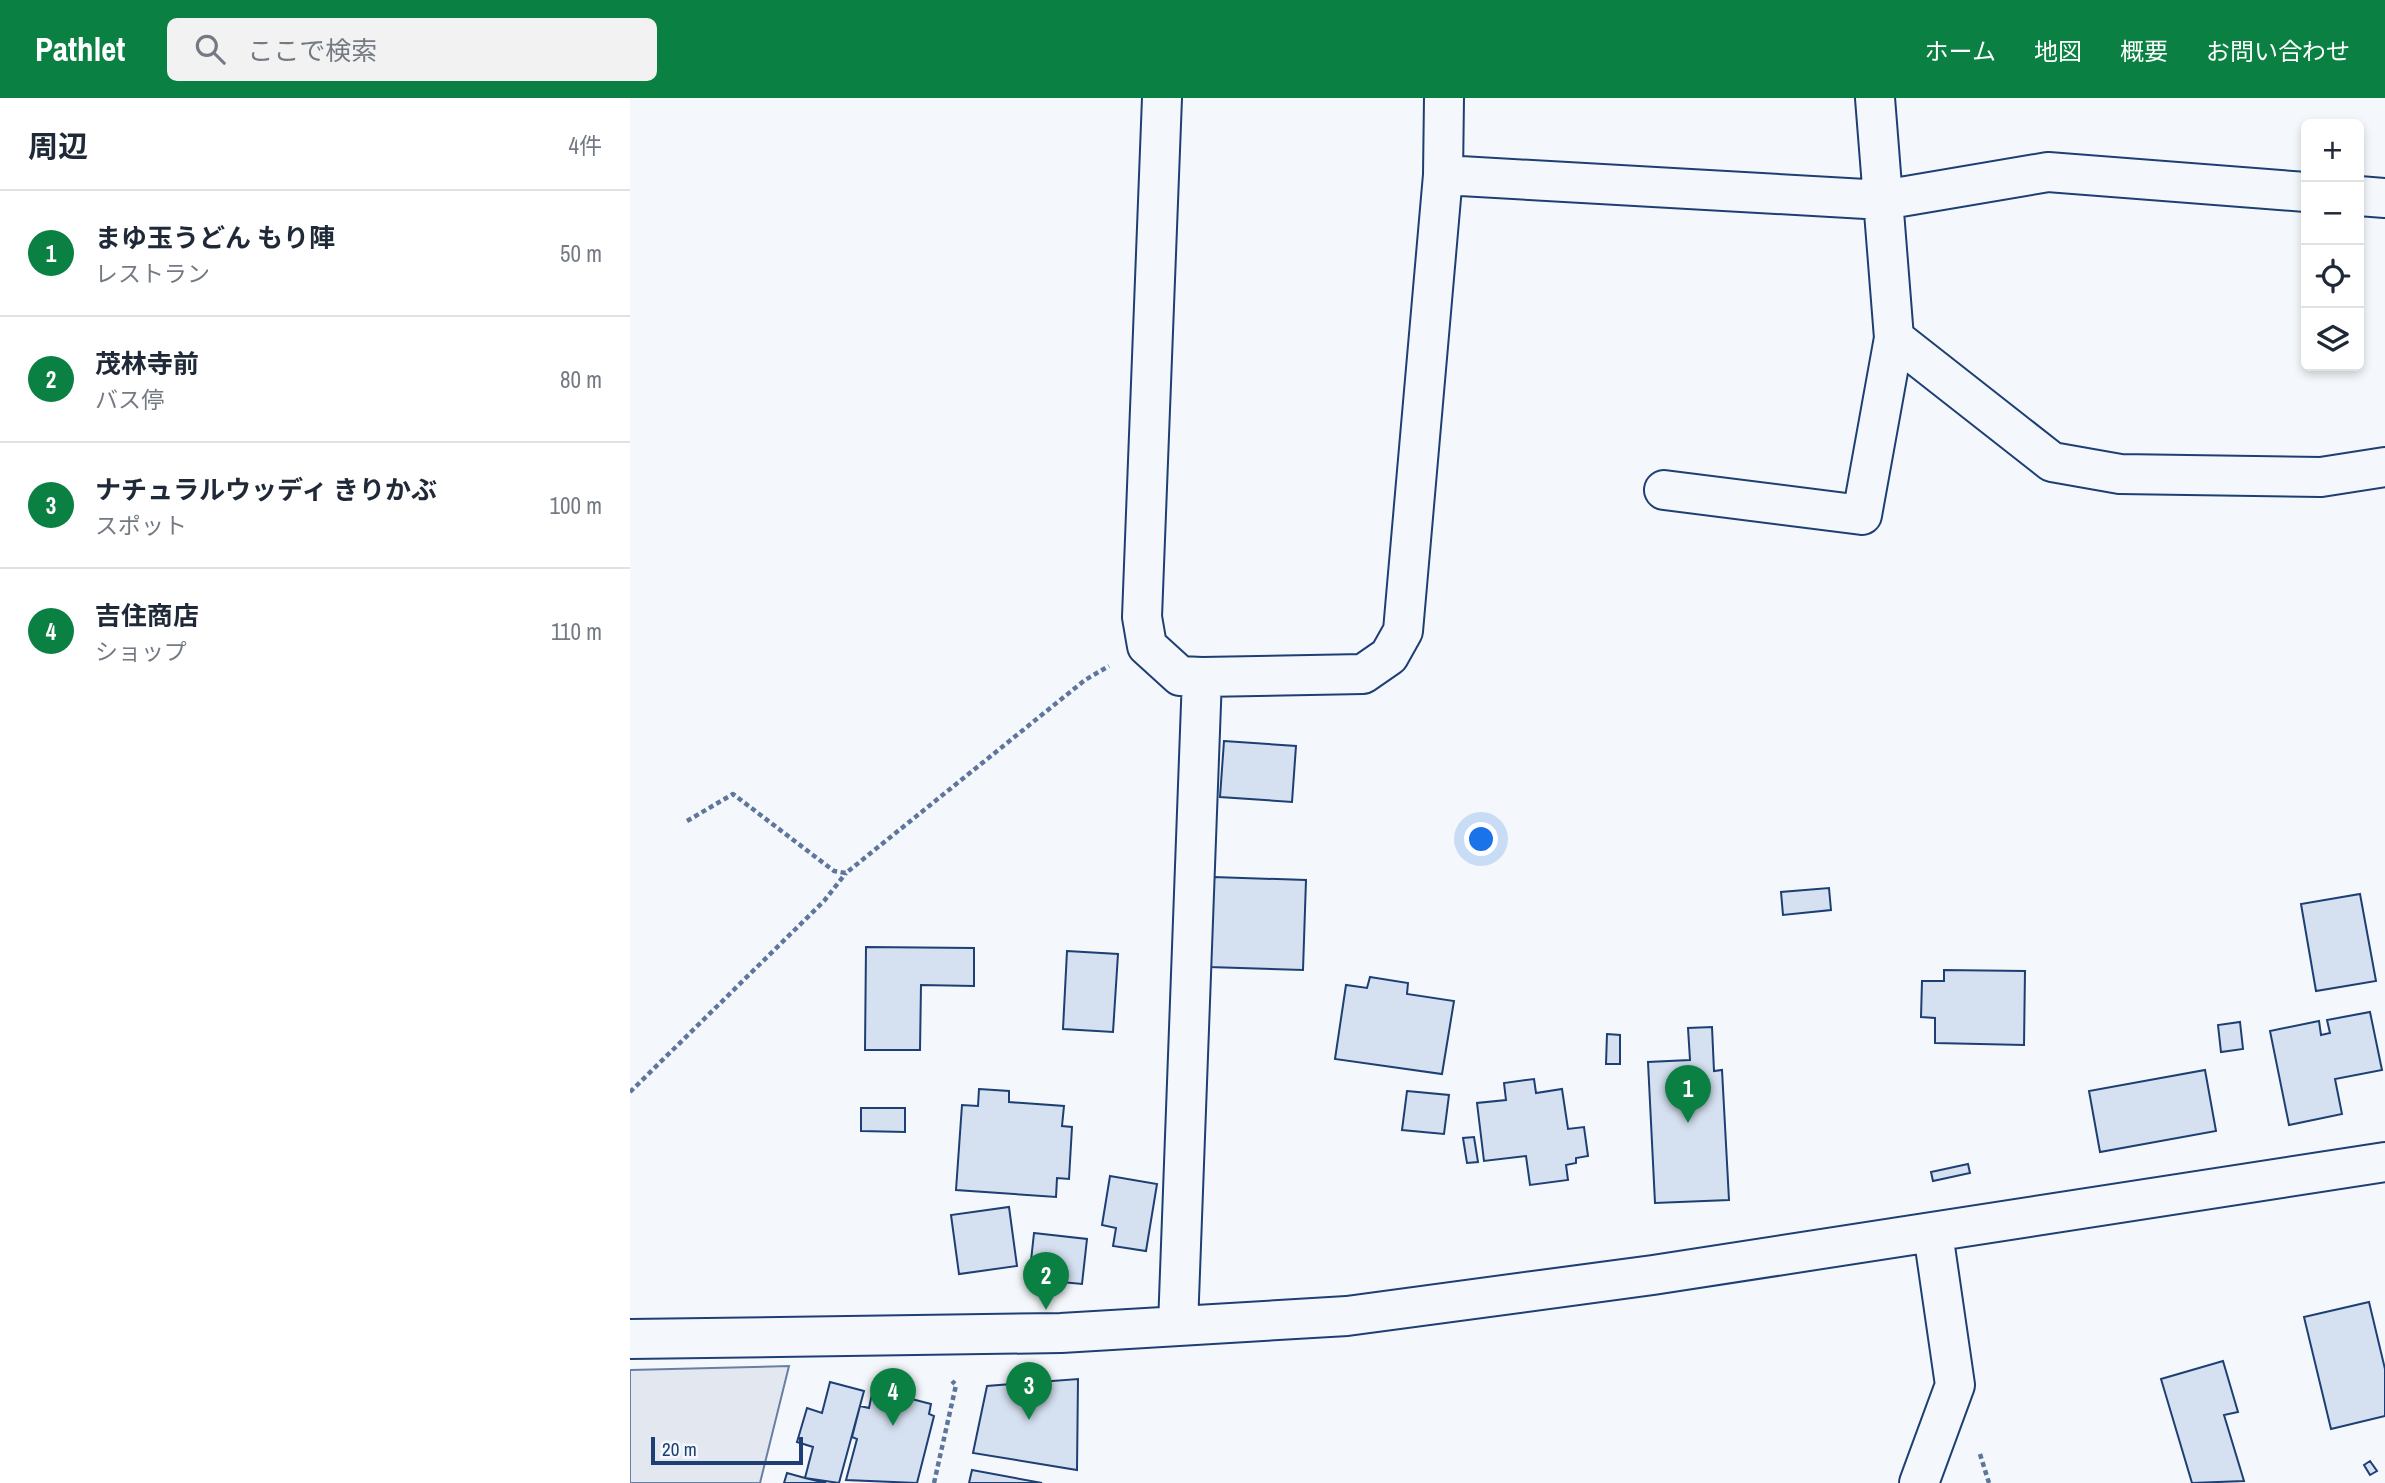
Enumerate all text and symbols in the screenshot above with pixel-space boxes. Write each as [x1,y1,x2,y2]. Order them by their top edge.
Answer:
search box [167,18,657,81]
text: Pathlet [35,27,125,71]
icon: search [191,30,229,68]
text: ここで検索 [247,33,377,68]
text: ホーム [1925,35,1996,67]
text: 地図 [2034,35,2082,67]
text: 概要 [2120,35,2168,67]
text: お問い合わせ [2206,35,2350,67]
map controls [2301,119,2364,371]
button: + [2301,119,2364,182]
text: 周辺 [28,126,88,166]
text: 4件 [569,130,602,161]
button: − [2301,182,2364,245]
text: まゆ玉うどん もり陣 [95,220,335,255]
text: 1 [46,238,56,269]
text: 50 m [560,238,602,269]
button: locate [2301,245,2364,308]
text: レストラン [95,258,210,289]
button: layers [2301,308,2364,371]
text: 茂林寺前 [95,346,199,381]
text: 2 [46,364,56,395]
text: 80 m [560,364,602,395]
text: バス停 [95,384,164,415]
text: ナチュラルウッディ きりかぶ [95,472,437,507]
text: 3 [46,490,56,521]
text: 100 m [550,490,602,521]
text: スポット [95,510,187,541]
text: 吉住商店 [95,598,199,633]
text: 4 [46,616,56,647]
text: 110 m [551,616,602,647]
text: ショップ [95,636,187,667]
your location [1464,822,1498,856]
pin: 1 [1665,1065,1711,1123]
pin: 2 [1023,1252,1069,1310]
pin: 3 [1006,1362,1052,1420]
pin: 4 [870,1368,916,1426]
scale bar [651,1434,803,1466]
text: 20 m [662,1436,697,1462]

